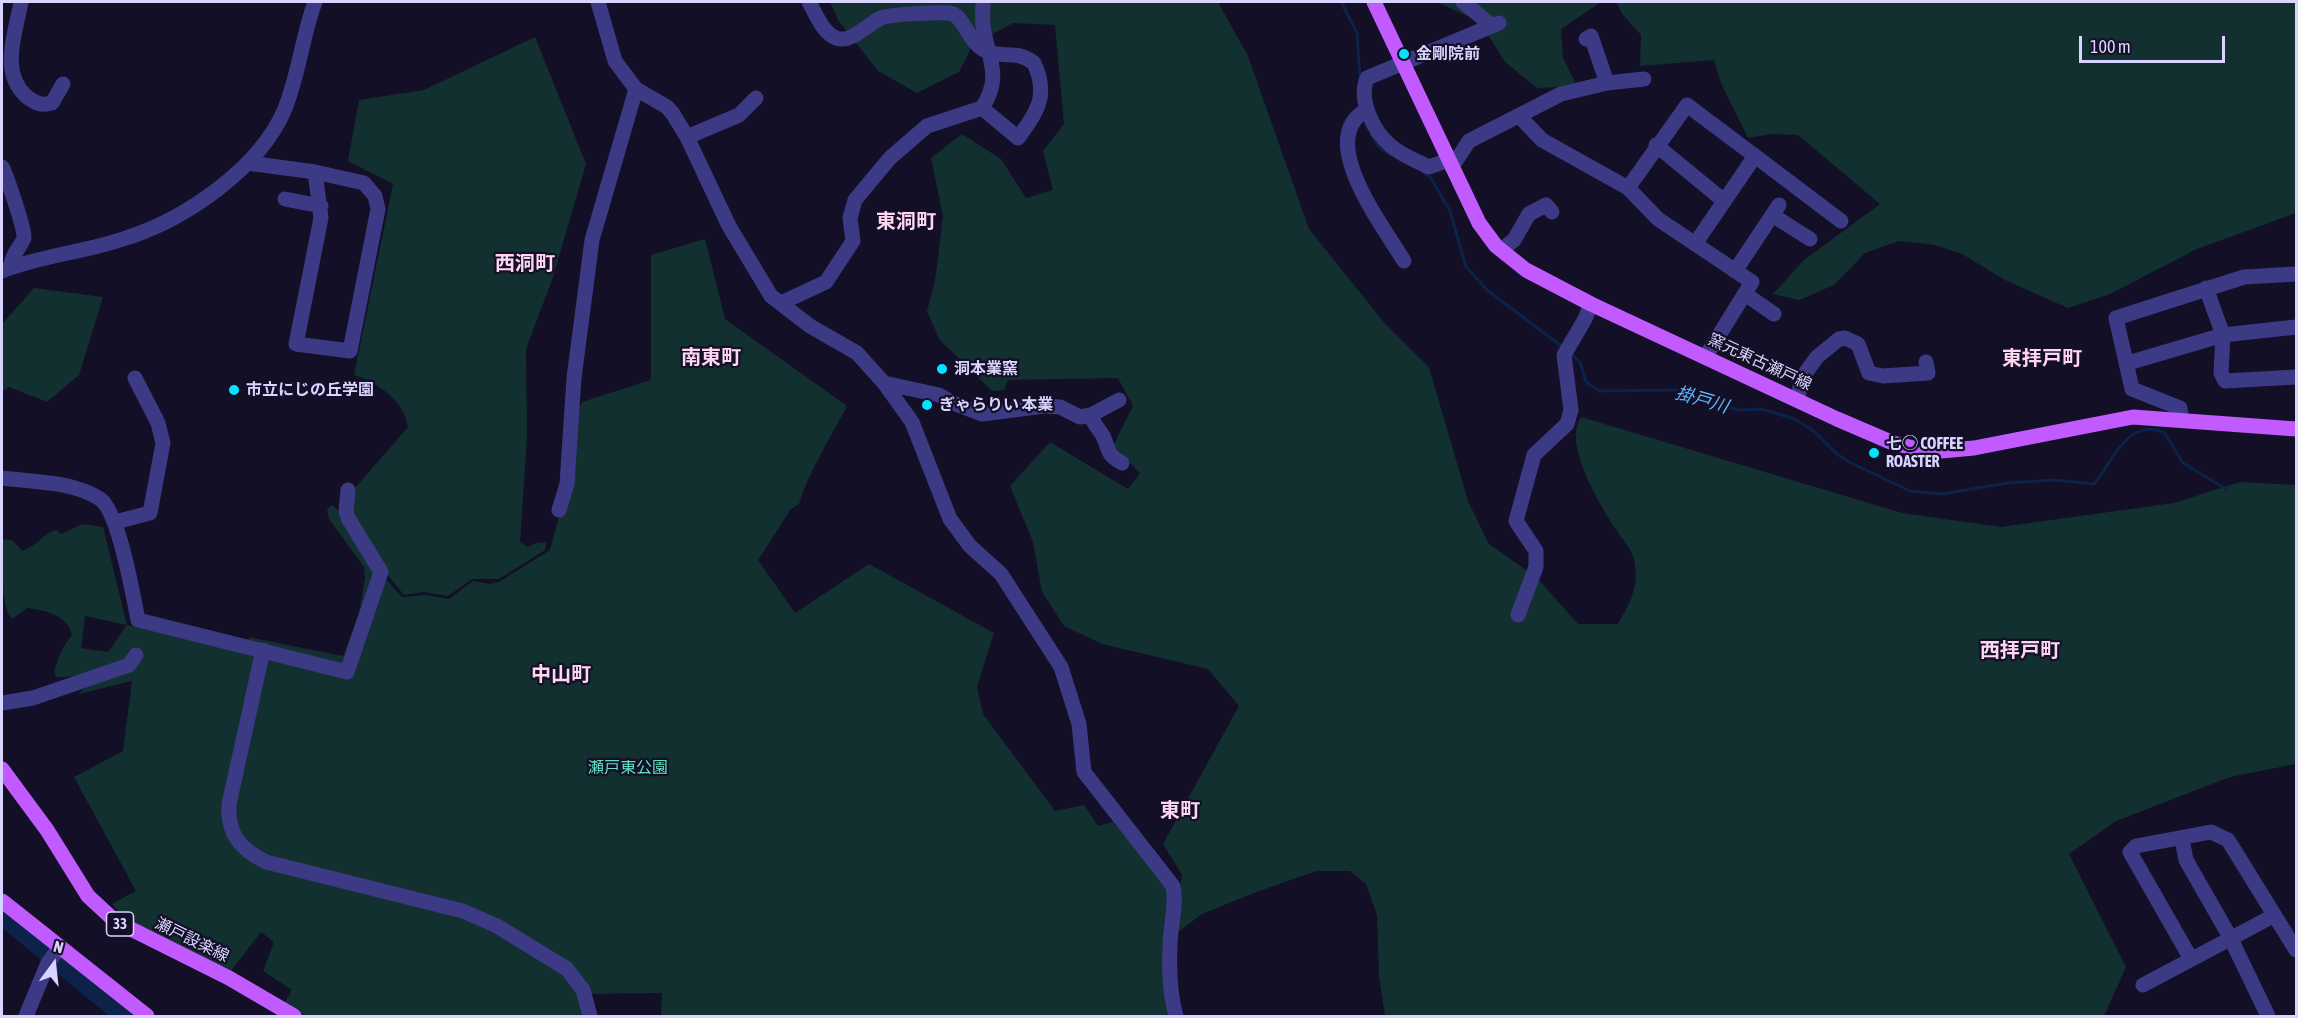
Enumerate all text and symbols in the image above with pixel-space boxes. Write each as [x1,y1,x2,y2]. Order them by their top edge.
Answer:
scale bar [2082,24,2228,62]
text: 100 m [2090,36,2131,57]
place label: 金剛院前 [1416,44,1480,64]
marker: 金剛院前 [1397,47,1411,61]
district label: 東洞町 [876,210,936,234]
district label: 西洞町 [495,252,555,276]
street label: 窯元東古瀬戸線 [1705,330,1815,394]
district label: 南東町 [681,346,741,370]
district label: 東拝戸町 [2002,347,2082,371]
place label: 洞本業窯 [954,359,1018,379]
marker: 洞本業窯 [935,362,949,376]
place label: 市立にじの丘学園 [246,380,374,400]
water label: 掛戸川 [1673,382,1731,418]
marker: 市立にじの丘学園 [227,383,241,397]
place label: ぎゃらりい 本業 [939,395,1053,415]
marker: ぎゃらりい 本業 [920,398,934,412]
place label: 七◯ COFFEE ROASTER [1886,434,1963,472]
marker: 七◯ COFFEE ROASTER [1867,446,1881,460]
district label: 西拝戸町 [1980,639,2060,663]
district label: 中山町 [531,663,591,687]
park label: 瀬戸東公園 [588,758,668,778]
district label: 東町 [1160,799,1200,823]
road number: 33 [106,912,134,936]
street label: 瀬戸設楽線 [152,914,232,966]
north arrow [24,934,84,994]
text: N [52,937,66,957]

